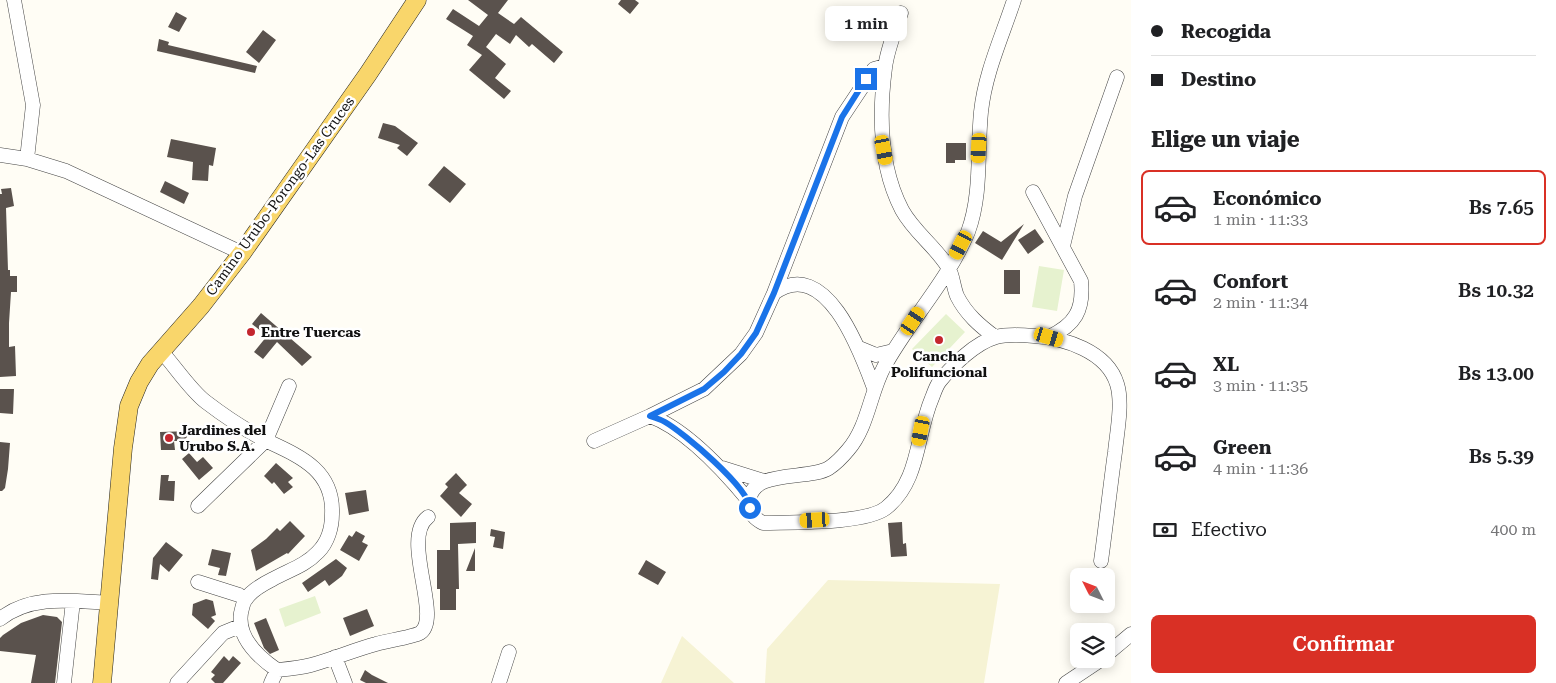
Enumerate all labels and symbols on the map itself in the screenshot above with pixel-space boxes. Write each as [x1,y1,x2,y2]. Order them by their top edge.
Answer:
callout: 1 min [825,7,907,42]
route end [855,68,877,90]
street label: Camino Urubo-Porongo-Las Cruces [203,93,358,298]
car [970,133,987,163]
car [873,134,894,166]
car [947,228,974,262]
car [898,304,927,338]
place label: Entre Tuercas [261,324,361,340]
car [1032,325,1065,349]
marker: Entre Tuercas [245,326,257,338]
marker: Cancha Polifuncional [933,334,945,346]
place label: Cancha Polifuncional [891,348,988,380]
car [910,415,931,447]
place label: Jardines del Urubo S.A. [179,422,266,454]
marker: Jardines del Urubo S.A. [163,432,175,444]
route start [739,497,761,519]
car [799,512,830,528]
north arrow [1070,568,1115,612]

